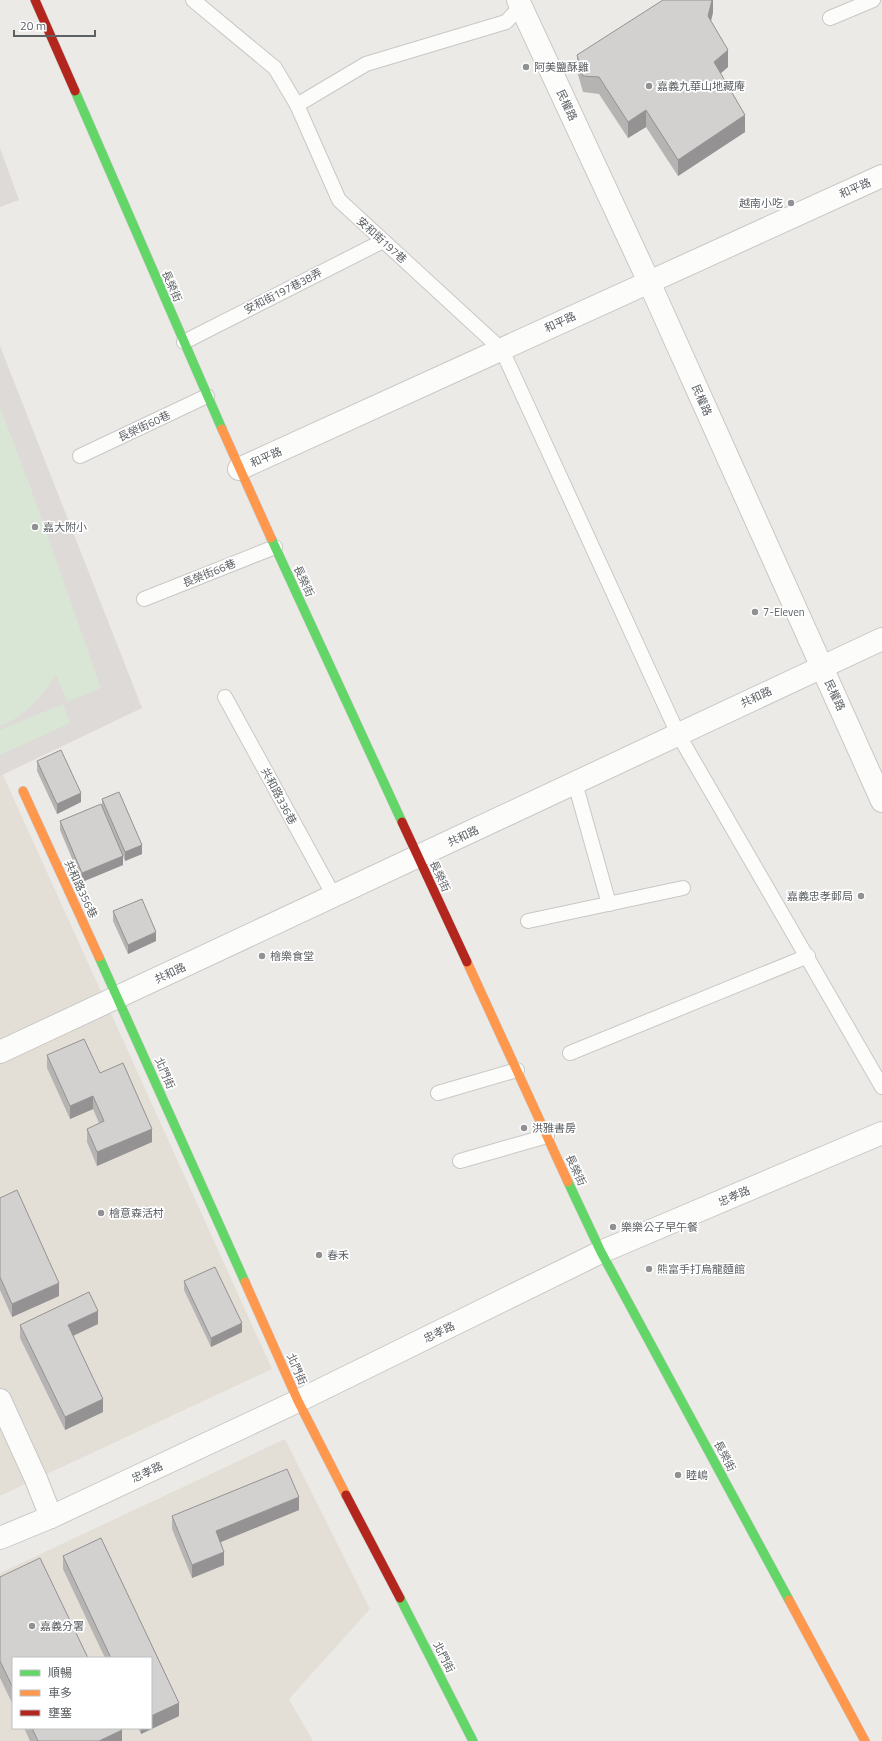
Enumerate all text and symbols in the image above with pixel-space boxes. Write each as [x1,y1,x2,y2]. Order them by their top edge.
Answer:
scale bar [14,12,95,38]
text: 20 m [20,16,46,35]
place label: 阿美鹽酥雞 [534,59,589,75]
marker: 阿美鹽酥雞 [521,62,531,72]
place label: 嘉義九華山地藏庵 [657,78,745,94]
marker: 嘉義九華山地藏庵 [644,81,654,91]
street label: 民權路 [553,87,581,123]
street label: 和平路 [837,174,873,202]
place label: 越南小吃 [739,195,783,211]
marker: 越南小吃 [786,198,796,208]
street label: 安和街197巷 [353,213,411,267]
street label: 安和街197巷38弄 [241,264,325,318]
street label: 長榮街 [158,268,186,304]
street label: 和平路 [542,308,578,336]
street label: 民權路 [688,382,716,418]
street label: 長榮街60巷 [115,407,173,445]
street label: 和平路 [248,443,284,471]
place label: 嘉大附小 [43,519,87,535]
marker: 嘉大附小 [30,522,40,532]
street label: 長榮街66巷 [180,555,238,591]
street label: 長榮街 [290,563,318,599]
place label: 7-Eleven [763,604,805,620]
marker: 7-Eleven [750,607,760,617]
street label: 民權路 [821,677,849,713]
street label: 共和路 [738,683,774,711]
street label: 共和路336巷 [257,765,301,827]
street label: 共和路 [445,822,481,850]
street label: 共和路356巷 [61,857,101,921]
street label: 長榮街 [426,858,454,894]
place label: 嘉義忠孝郵局 [787,888,853,904]
marker: 嘉義忠孝郵局 [856,891,866,901]
place label: 檜樂食堂 [270,948,314,964]
marker: 檜樂食堂 [257,951,267,961]
street label: 共和路 [152,959,188,987]
street label: 北門街 [151,1055,179,1091]
place label: 洪雅書房 [532,1120,576,1136]
marker: 洪雅書房 [519,1123,529,1133]
street label: 長榮街 [562,1152,590,1188]
street label: 忠孝路 [716,1182,752,1210]
place label: 檜意森活村 [109,1205,164,1221]
marker: 檜意森活村 [96,1208,106,1218]
place label: 樂樂公子早午餐 [621,1219,698,1235]
marker: 樂樂公子早午餐 [608,1222,618,1232]
place label: 春禾 [327,1247,349,1263]
marker: 春禾 [314,1250,324,1260]
place label: 熊富手打烏龍麵館 [657,1261,745,1277]
marker: 熊富手打烏龍麵館 [644,1264,654,1274]
street label: 忠孝路 [421,1318,457,1346]
street label: 北門街 [283,1351,311,1387]
street label: 長榮街 [710,1438,740,1474]
street label: 忠孝路 [129,1458,165,1486]
place label: 睦嶋 [686,1467,708,1483]
marker: 睦嶋 [673,1470,683,1480]
place label: 嘉義分署 [40,1618,84,1634]
marker: 嘉義分署 [27,1621,37,1631]
street label: 北門街 [429,1639,459,1675]
legend [12,1657,152,1729]
text: 順暢 [48,1663,72,1682]
text: 車多 [48,1683,72,1702]
text: 壅塞 [48,1703,72,1722]

